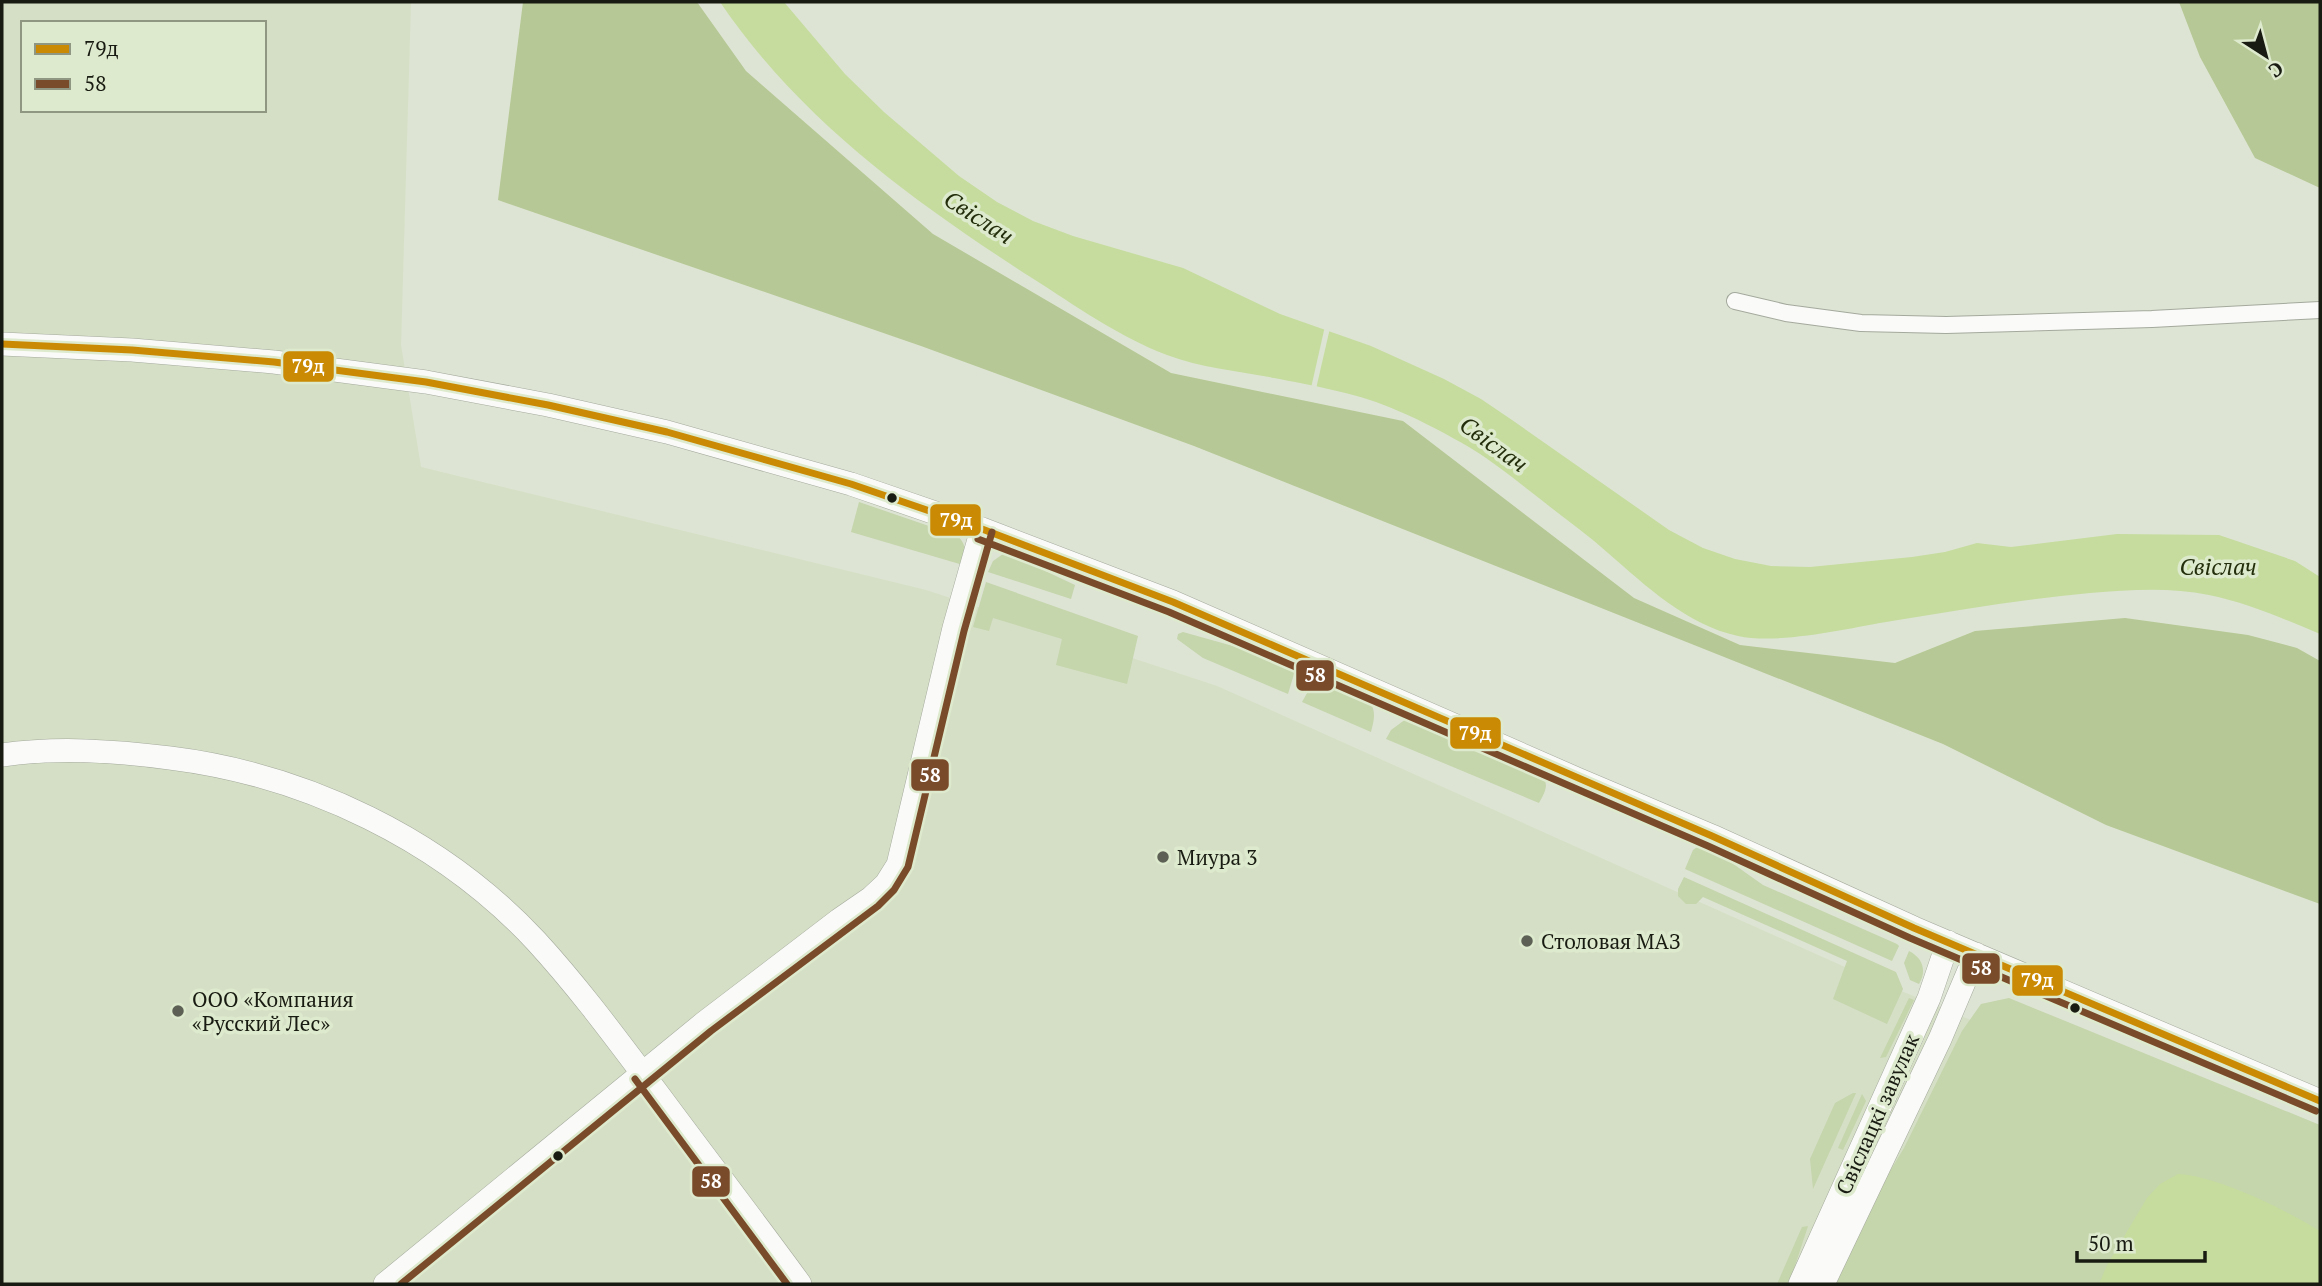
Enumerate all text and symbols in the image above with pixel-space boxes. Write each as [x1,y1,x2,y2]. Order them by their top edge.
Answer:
legend [21,21,266,112]
north arrow [2231,21,2301,91]
text: 79д [84,34,118,62]
text: С [2264,56,2289,84]
text: 58 [84,69,106,97]
water label: Свіслач [938,183,1020,251]
line badge: 79д [282,350,335,383]
text: 79д [292,353,325,378]
water label: Свіслач [1454,409,1534,479]
unlabelled marker [885,491,899,505]
line badge: 79д [929,503,982,537]
text: 79д [940,507,973,532]
water label: Свіслач [2179,551,2257,582]
line badge: 58 [1295,659,1335,692]
text: 58 [1304,662,1326,687]
line badge: 79д [1449,716,1502,750]
text: 79д [1459,720,1492,745]
line badge: 58 [910,758,950,792]
text: 58 [919,762,941,787]
place label: Миура 3 [1177,843,1257,871]
marker: Миура 3 [1155,849,1171,865]
place label: Столовая МАЗ [1541,927,1681,955]
marker: Столовая МАЗ [1519,933,1535,949]
line badge: 58 [1961,952,2001,985]
text: 58 [1970,955,1992,980]
line badge: 79д [2011,964,2064,997]
text: 79д [2021,967,2054,992]
place label: ООО «Компания «Русский Лес» [192,985,354,1037]
unlabelled marker [2068,1001,2082,1015]
marker: ООО «Компания «Русский Лес» [170,1003,186,1019]
street label: Свіслацкі завулак [1829,1029,1925,1199]
unlabelled marker [551,1149,565,1163]
line badge: 58 [691,1165,731,1198]
text: 58 [700,1168,722,1193]
scale bar [2077,1220,2205,1264]
text: 50 m [2088,1229,2134,1257]

